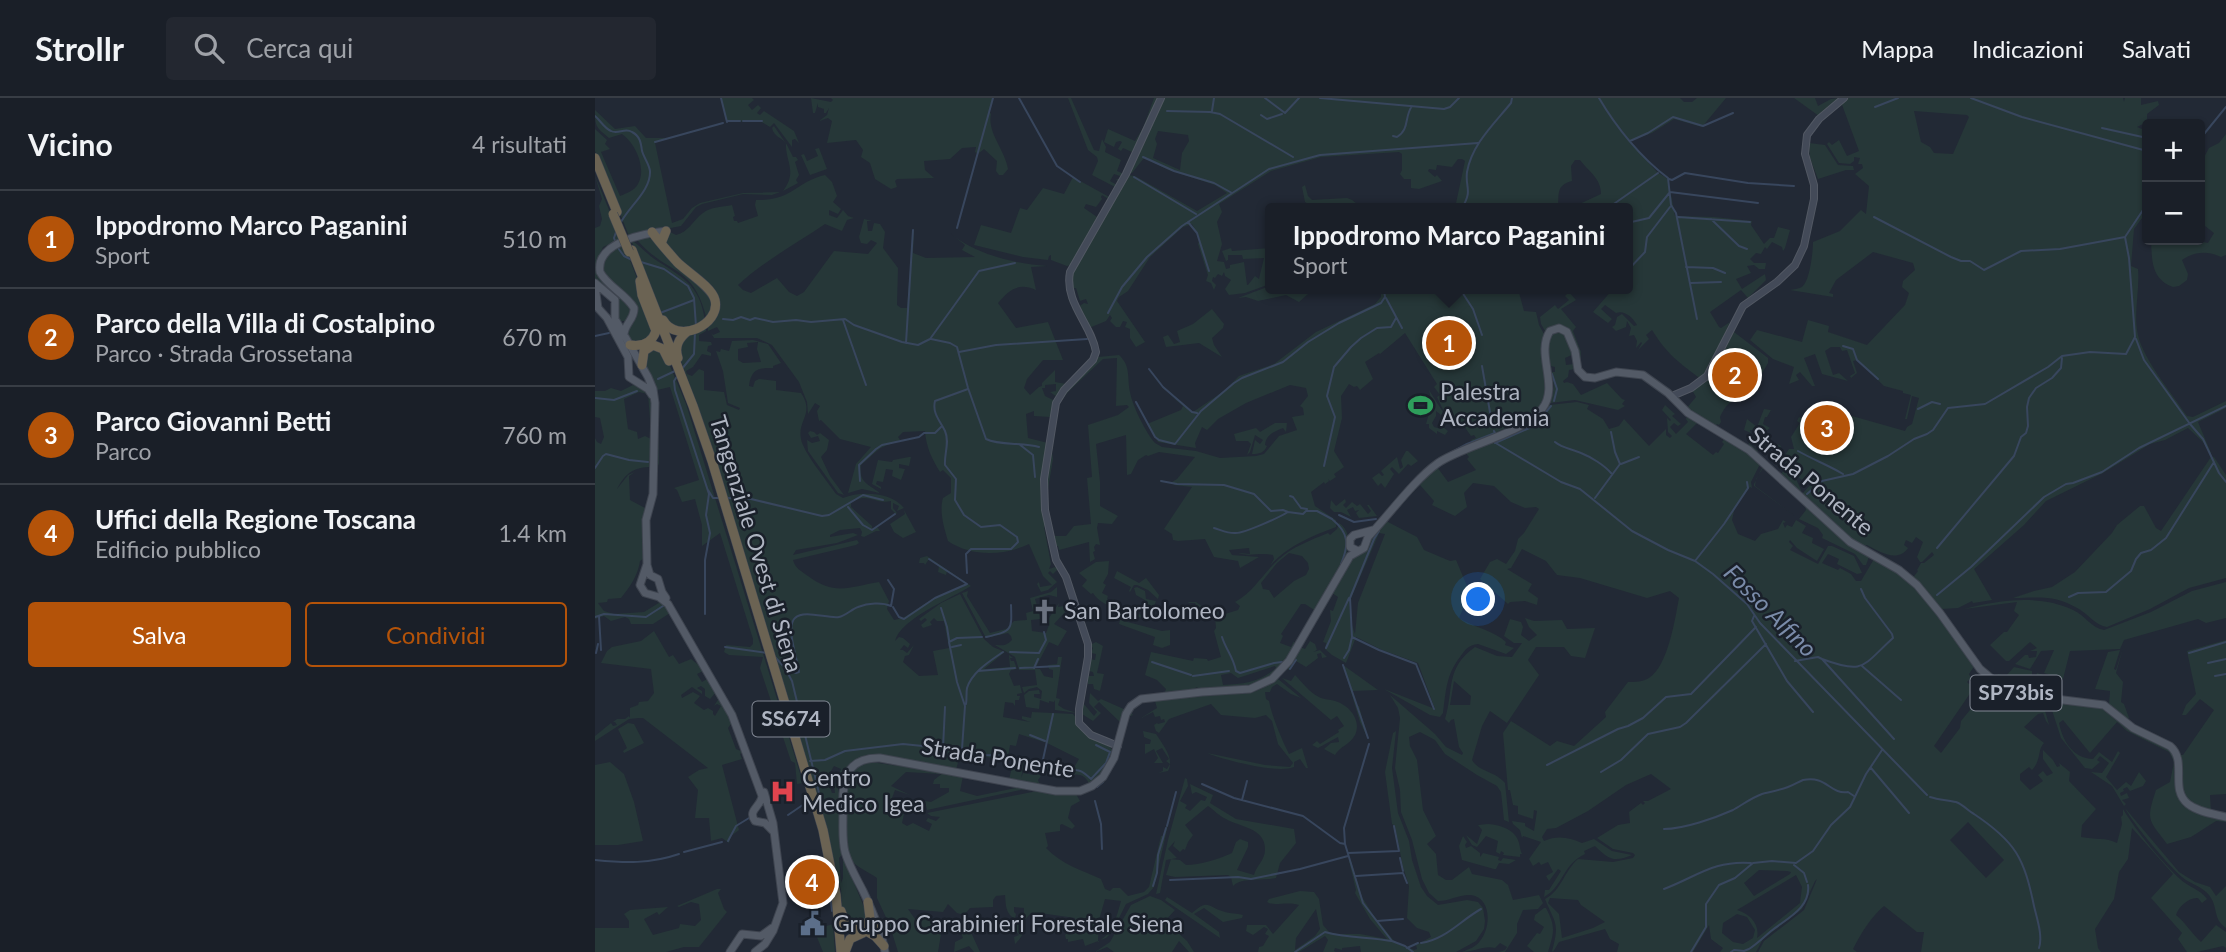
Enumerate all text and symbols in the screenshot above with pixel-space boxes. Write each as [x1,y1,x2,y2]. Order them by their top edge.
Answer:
search box [166,17,656,80]
text: Strollr [35,28,124,68]
icon: search [190,29,228,67]
text: Cerca qui [246,32,353,64]
text: Mappa [1861,34,1934,63]
text: Indicazioni [1972,34,2084,63]
text: Salvati [2122,34,2191,63]
map controls [2142,119,2205,245]
button: + [2142,119,2205,182]
text: Vicino [28,126,113,162]
text: 4 risultati [472,130,567,158]
button: − [2142,182,2205,245]
popup [1265,203,1633,294]
text: Ippodromo Marco Paganini [95,209,408,241]
text: Ippodromo Marco Paganini [1293,219,1605,251]
text: 1 [44,225,58,253]
text: 510 m [502,225,567,253]
text: Sport [95,241,150,269]
text: Sport [1293,251,1347,279]
text: Parco della Villa di Costalpino [95,307,435,339]
pin: 1 [1426,317,1472,369]
text: 2 [44,323,58,351]
text: 670 m [502,323,567,351]
text: Parco · Strada Grossetana [95,339,353,367]
pin: 2 [1712,349,1758,401]
place label: Palestra Accademia [1440,377,1549,431]
sports icon: Palestra Accademia [1406,391,1434,419]
pin: 3 [1804,402,1850,454]
text: Parco Giovanni Betti [95,405,331,437]
street label: Tangenziale Ovest di Siena [704,412,809,676]
street label: Strada Ponente [1744,420,1880,541]
text: 3 [44,421,58,449]
text: 760 m [502,421,567,449]
text: Parco [95,437,152,465]
text: Uffici della Regione Toscana [95,503,416,535]
text: 4 [44,519,58,547]
text: 1.4 km [498,519,567,547]
text: Edificio pubblico [95,535,261,563]
water label: Fosso Alfino [1719,558,1823,662]
your location [1461,582,1495,616]
place label: San Bartolomeo [1064,596,1225,624]
church icon: San Bartolomeo [1030,597,1058,625]
button: Salva [28,602,291,667]
button: Condividi [305,602,567,667]
road number: SP73bis [1971,676,2061,710]
road number: SS674 [753,702,829,736]
street label: Strada Ponente [920,731,1077,783]
place label: Centro Medico Igea [802,763,925,817]
hospital icon: Centro Medico Igea [768,777,796,805]
pin: 4 [789,856,835,908]
place label: Gruppo Carabinieri Forestale Siena [833,909,1183,937]
public building icon: Gruppo Carabinieri Forestale Siena [799,910,827,938]

